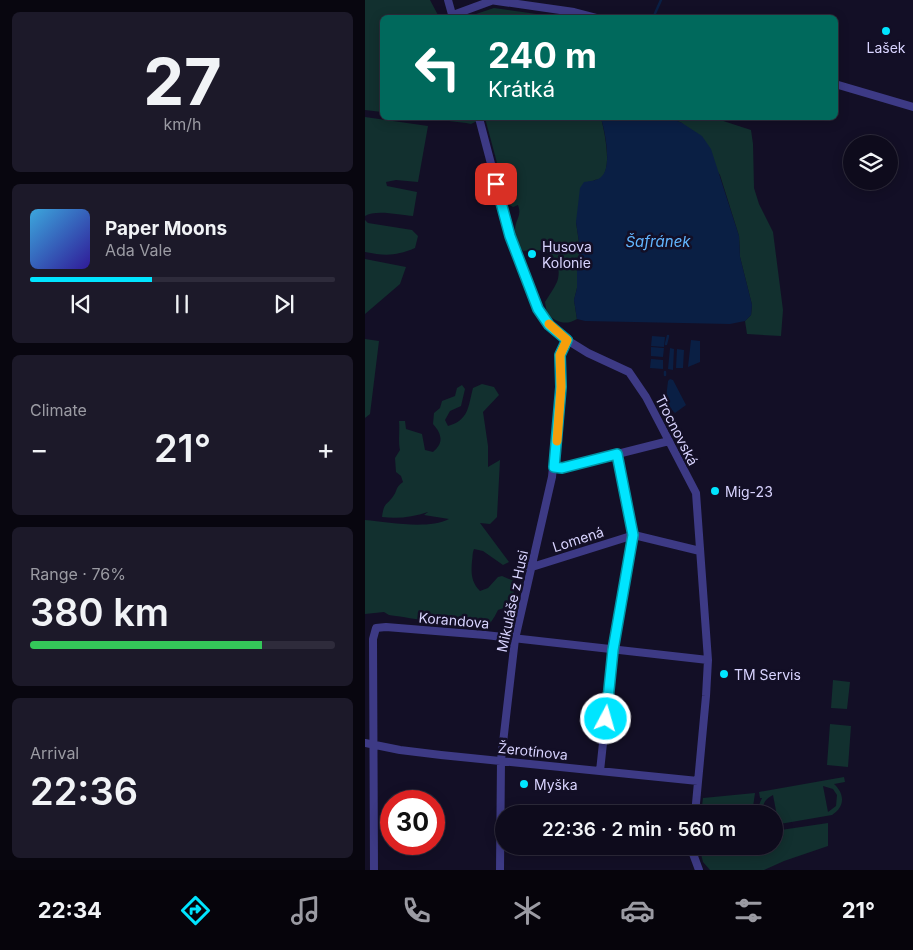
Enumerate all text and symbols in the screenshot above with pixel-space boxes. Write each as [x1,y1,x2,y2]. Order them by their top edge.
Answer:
marker: Lašek [880,25,892,37]
text: 240 m [488,34,597,76]
icon: left [405,35,470,100]
place label: Lašek [866,39,906,56]
text: 27 [143,42,222,121]
text: Krátká [488,76,555,102]
text: km/h [163,114,202,134]
map controls [843,135,898,190]
button: layers [843,135,898,190]
pin [475,163,517,205]
icon: arrive [482,170,510,198]
text: Paper Moons [105,217,227,240]
water label: Šafránek [625,232,691,251]
place label: Husova Kolonie [542,238,592,271]
text: Ada Vale [105,240,172,260]
marker: Husova Kolonie [526,248,538,260]
icon: previous [67,290,95,318]
icon: pause [168,290,196,318]
icon: next [270,290,298,318]
street label: Trocnovská [652,392,702,468]
text: Climate [30,400,87,420]
text: 21° [154,425,211,471]
text: − [30,432,49,466]
text: + [316,432,335,466]
place label: Mig-23 [725,483,773,500]
marker: Mig-23 [709,485,721,497]
street label: Lomená [550,523,606,555]
street label: Mikuláše z Husi [493,548,531,654]
text: Range · 76% [30,564,126,584]
text: 380 km [30,589,169,635]
street label: Korandova [418,608,490,632]
place label: TM Servis [734,666,801,683]
marker: TM Servis [718,668,730,680]
position arrow [579,692,631,744]
street label: Žerotínova [497,739,569,763]
text: Arrival [30,743,79,763]
text: 22:36 [30,768,138,814]
place label: Myška [534,776,578,793]
marker: Myška [518,778,530,790]
speed limit sign: 30 [380,790,445,855]
text: 22:36 · 2 min · 560 m [542,818,736,841]
icon: directions [178,893,213,928]
icon: music [288,893,323,928]
icon: phone [399,893,434,928]
icon: climate [510,893,545,928]
icon: car [620,893,655,928]
icon: filters [731,893,766,928]
text: 22:34 [38,897,102,923]
text: 21° [842,897,875,923]

